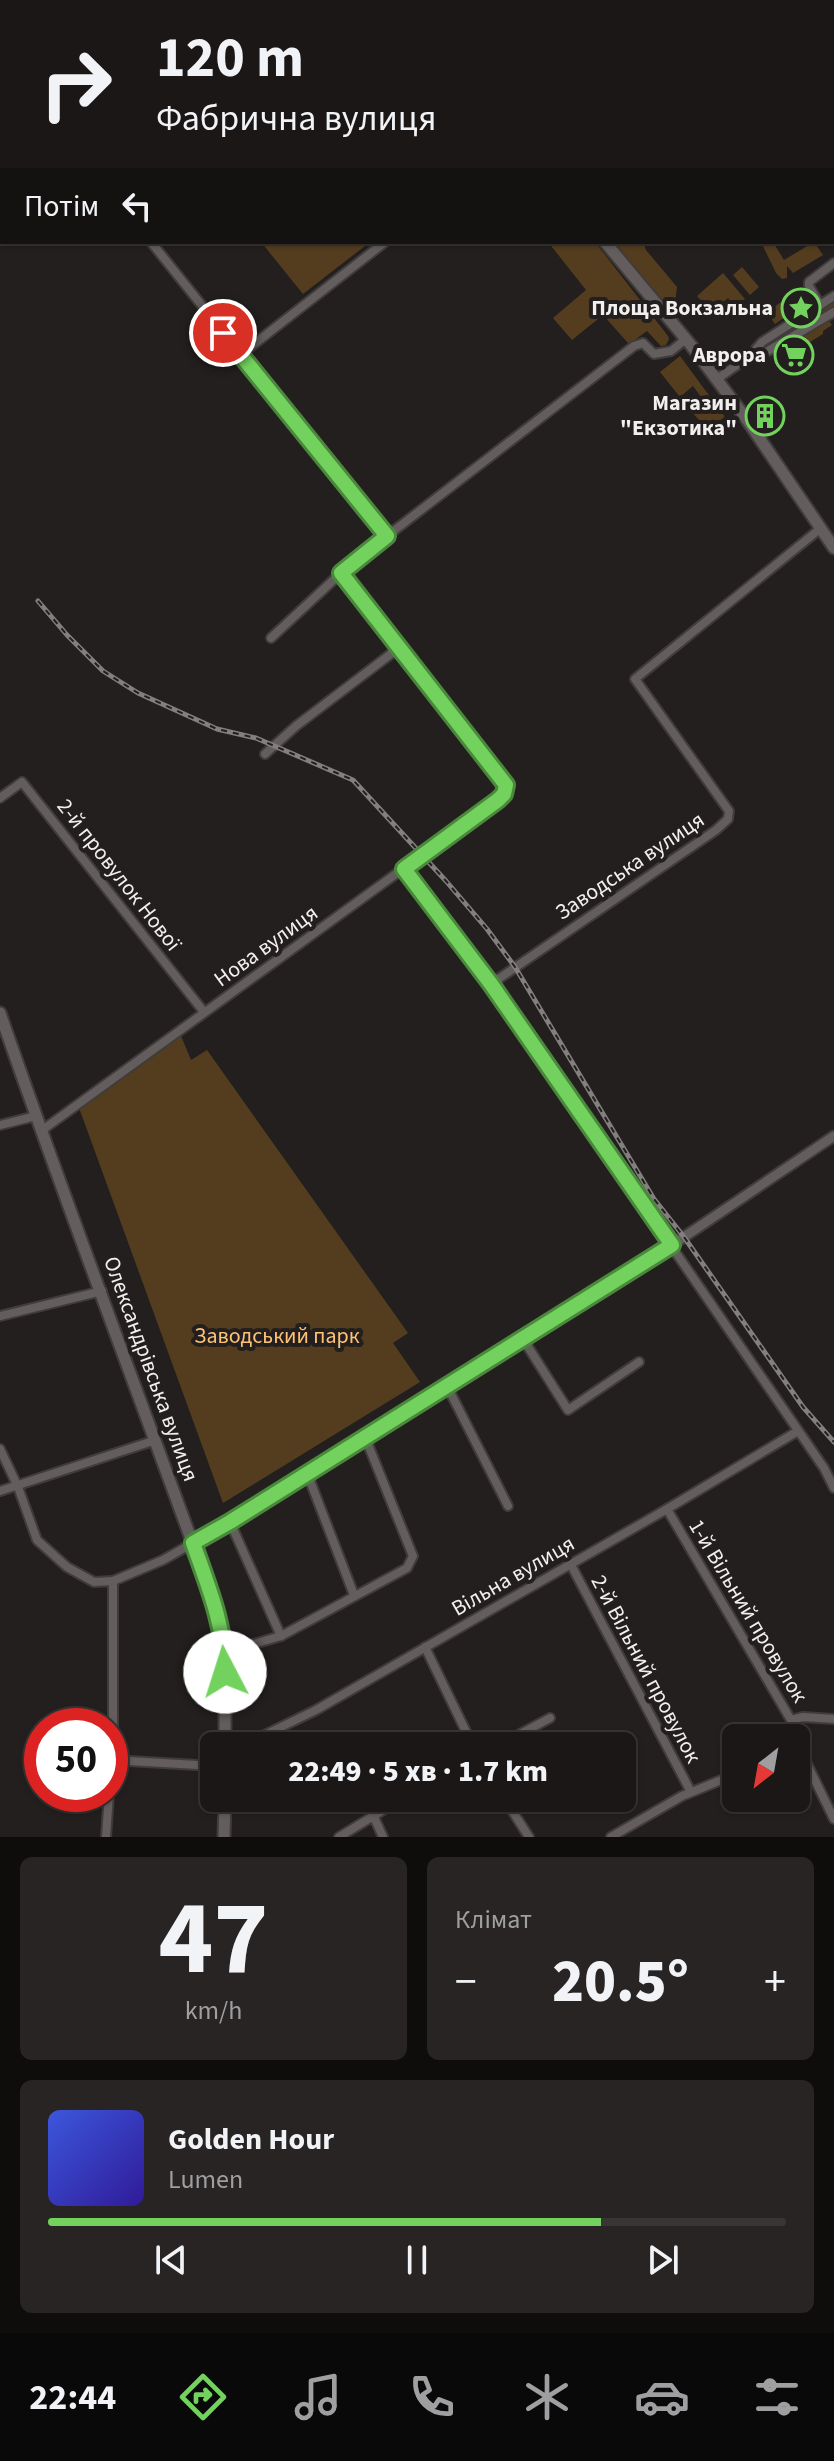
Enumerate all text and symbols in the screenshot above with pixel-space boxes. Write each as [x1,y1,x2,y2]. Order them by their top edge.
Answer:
text: 120 m [156,19,304,98]
icon: right [24,32,128,136]
text: Фабрична вулиця [156,93,436,144]
icon: left [115,184,159,228]
text: Потім [24,185,99,228]
place icon: Площа Вокзальна [780,287,822,329]
place label: Площа Вокзальна [591,292,773,324]
pin [189,299,257,367]
icon: arrive [201,311,245,355]
supermarket icon: Аврора [773,334,815,376]
place label: Аврора [692,339,766,371]
place label: Магазин "Екзотика" [620,387,737,444]
building icon: Магазин "Екзотика" [744,395,786,437]
street label: 2-й провулок Нової [49,792,189,959]
street label: Заводська вулиця [549,804,711,928]
street label: Нова вулиця [207,897,325,995]
street label: Олександрівська вулиця [95,1252,207,1486]
park label: Заводський парк [194,1320,360,1352]
street label: 1-й Вільний провулок [680,1513,816,1709]
street label: Вільна вулиця [445,1528,581,1624]
street label: 2-й Вільний провулок [583,1569,709,1769]
position arrow [183,1630,267,1714]
speed limit sign: 50 [24,1708,128,1812]
north arrow [722,1724,810,1812]
map controls [722,1724,810,1812]
text: 22:49 · 5 хв · 1.7 km [288,1750,548,1793]
text: 47 [159,1866,268,2014]
text: Клімат [455,1901,532,1938]
text: 20.5° [552,1940,689,2025]
text: − [455,1951,477,2014]
text: + [764,1951,786,2014]
text: km/h [185,1992,242,2029]
text: Golden Hour [168,2118,334,2161]
text: Lumen [168,2161,243,2198]
icon: previous [149,2238,193,2282]
icon: pause [395,2238,439,2282]
icon: next [641,2238,685,2282]
icon: directions [175,2369,231,2425]
icon: music [290,2369,346,2425]
icon: phone [404,2369,460,2425]
icon: climate [519,2369,575,2425]
icon: car [634,2369,690,2425]
icon: filters [749,2369,805,2425]
text: 22:44 [29,2372,116,2423]

